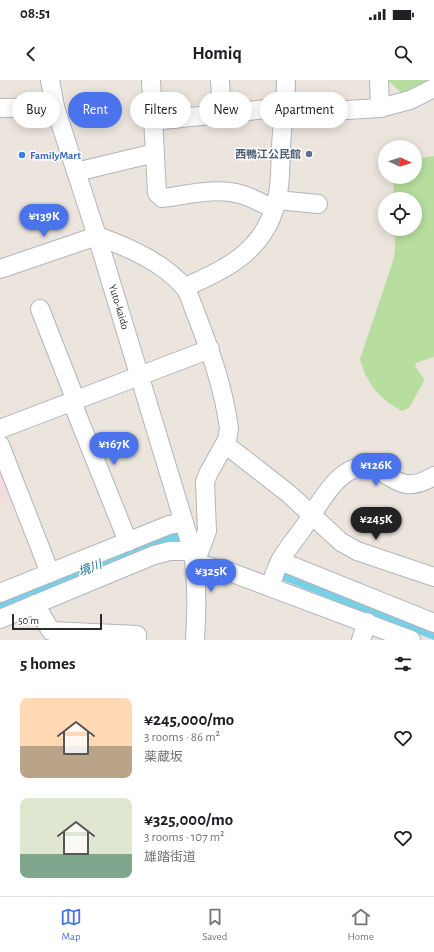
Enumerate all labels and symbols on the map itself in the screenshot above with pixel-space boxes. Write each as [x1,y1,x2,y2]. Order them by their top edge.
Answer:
north arrow [378,140,422,184]
place label: 西鴨江公民館 [235,148,301,160]
marker: 西鴨江公民館 [304,149,314,159]
marker: FamilyMart [17,150,27,160]
place label: FamilyMart [30,150,81,161]
pin: ¥139K [16,204,72,238]
street label: Yuto-kaido [107,283,131,331]
pin: ¥167K [86,432,142,466]
pin: ¥126K [348,453,404,487]
pin: ¥245K [348,507,404,541]
water label: 境川 [76,556,105,578]
pin: ¥325K [183,559,239,593]
scale bar [12,612,102,631]

